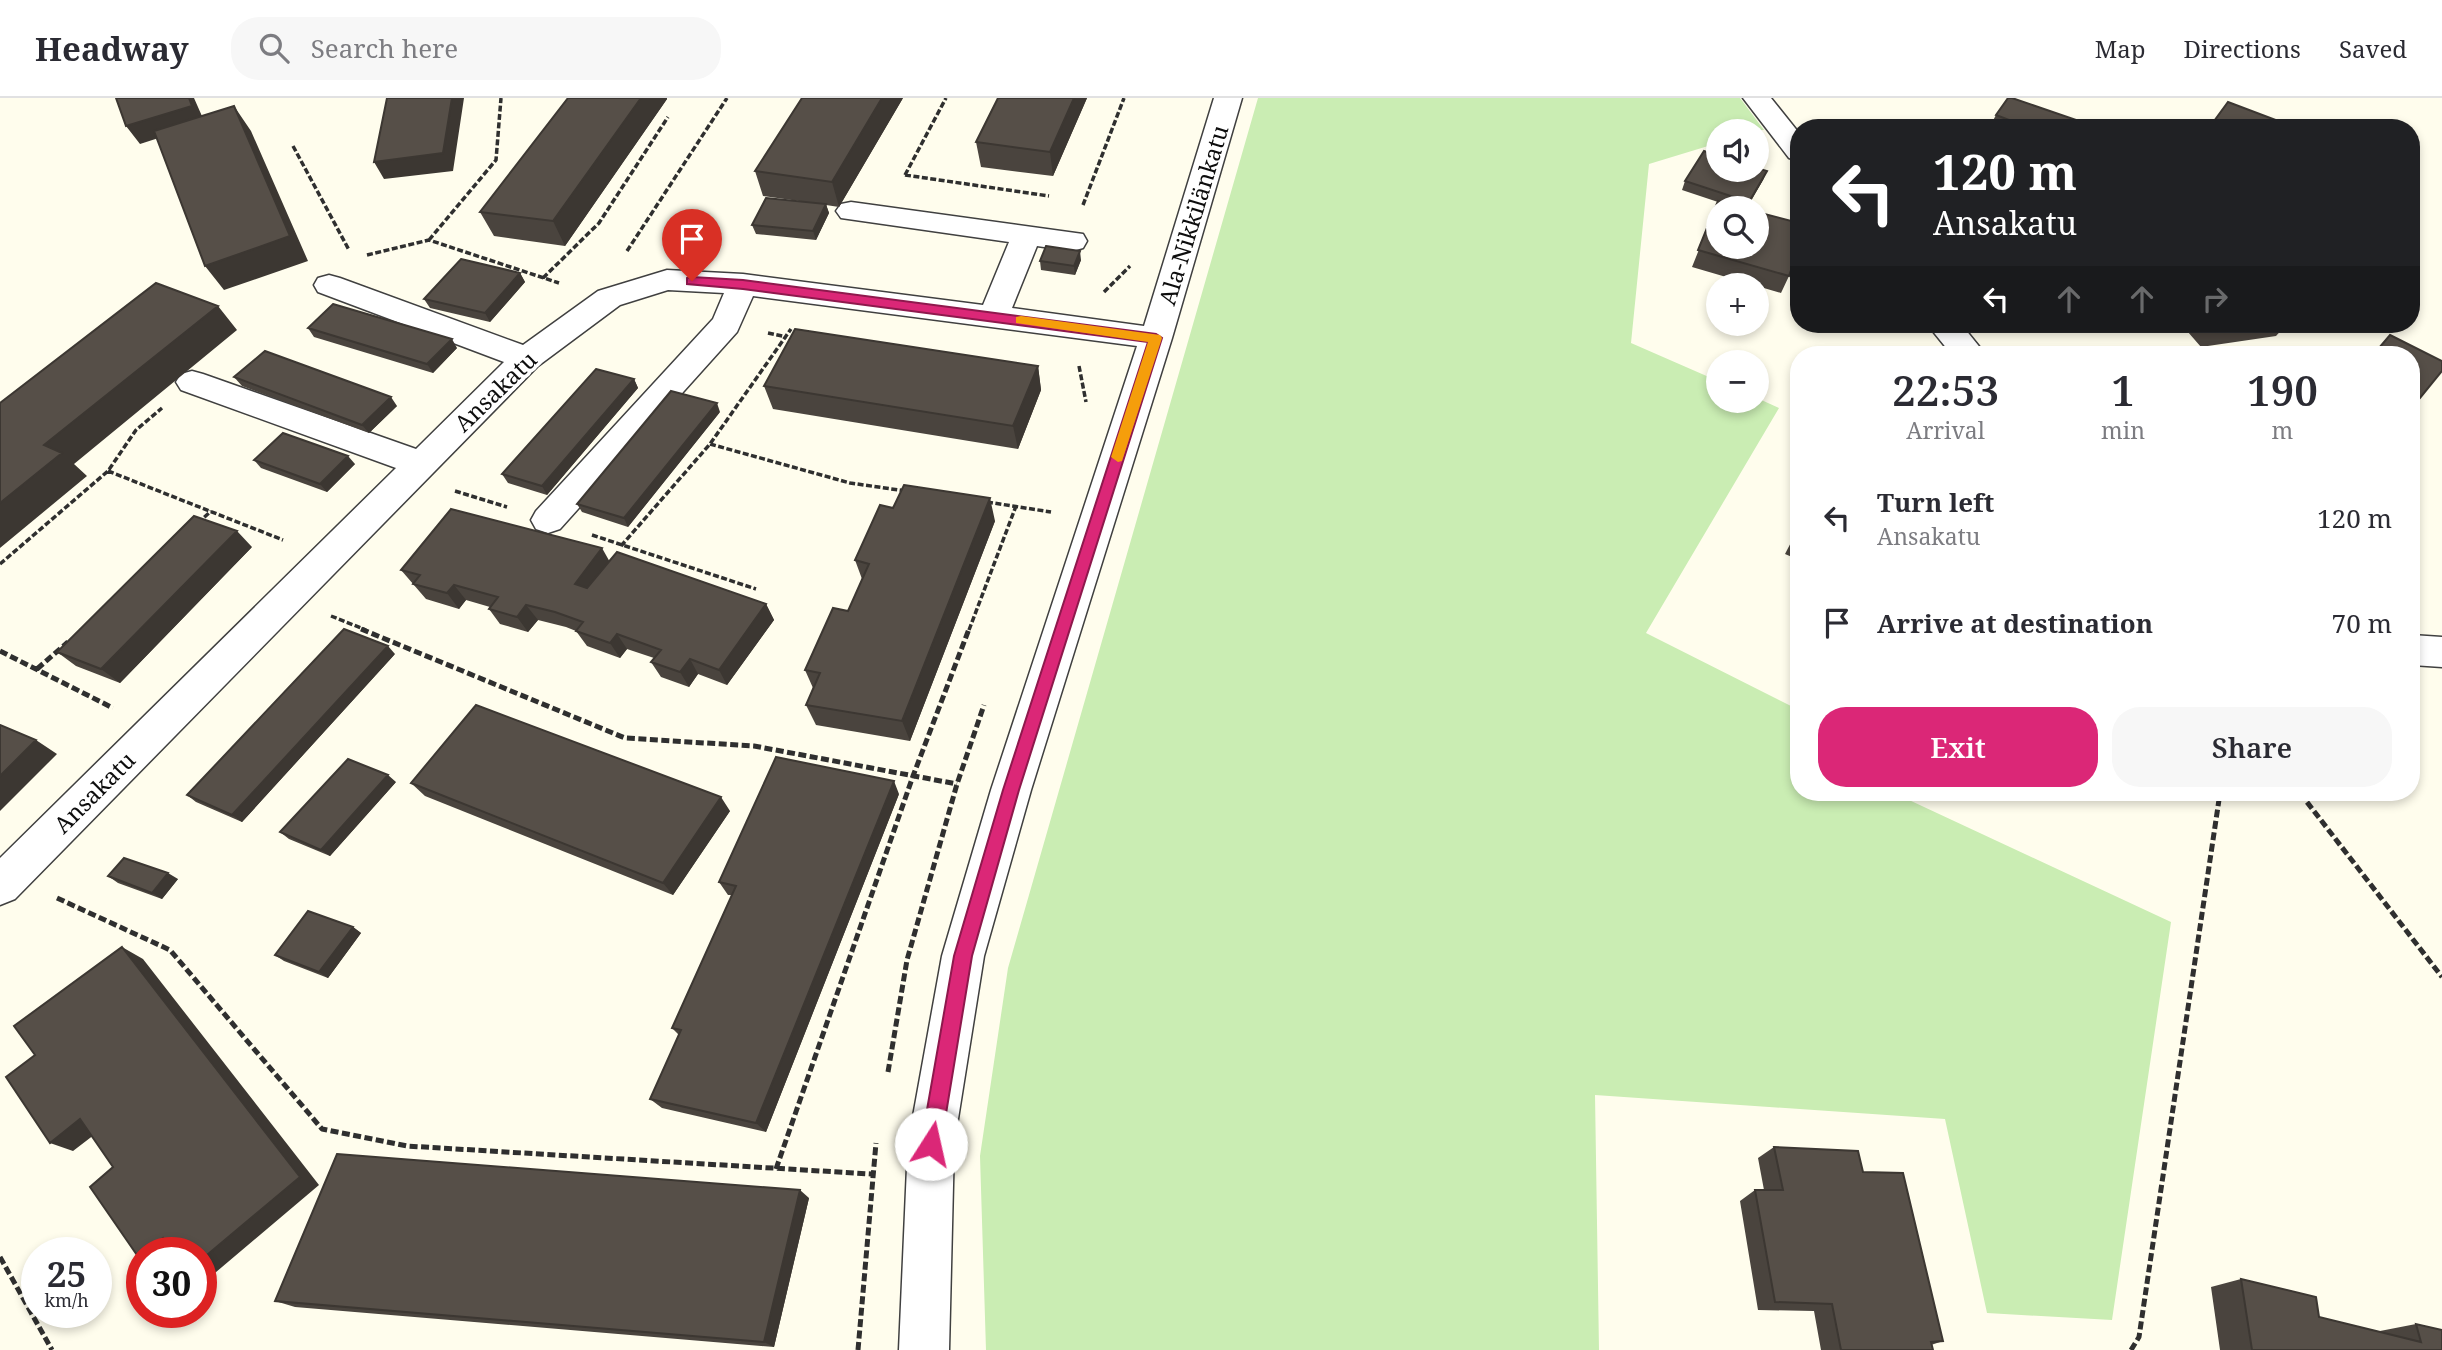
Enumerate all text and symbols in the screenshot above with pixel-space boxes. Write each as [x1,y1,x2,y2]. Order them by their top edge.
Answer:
search box [231,17,721,80]
text: Headway [35,26,189,71]
icon: search [255,29,293,67]
text: Search here [311,30,458,66]
text: Map [2095,32,2146,65]
text: Directions [2184,32,2301,65]
text: Saved [2339,32,2407,65]
map controls [1706,119,1769,413]
button: sound [1706,119,1769,182]
street label: Ala-Nikkilänkatu [1150,121,1236,309]
text: 120 m [1933,138,2077,204]
icon: left [1818,147,1909,238]
button: search [1706,196,1769,259]
text: Ansakatu [1933,201,2077,244]
pin [662,209,722,281]
icon: arrive [673,220,711,258]
button: + [1706,273,1769,336]
icon: left [1977,280,2015,318]
icon: ahead [2050,280,2088,318]
icon: ahead [2123,280,2161,318]
icon: right [2196,280,2234,318]
street label: Ansakatu [447,343,544,438]
button: − [1706,350,1769,413]
text: 22:53 [1892,361,1999,418]
text: 1 [2111,361,2135,418]
text: 190 [2247,361,2318,418]
text: Arrival [1906,414,1985,446]
text: min [2101,414,2145,446]
text: m [2272,414,2293,446]
text: Turn left [1877,484,1994,520]
icon: left [1818,499,1856,537]
text: 120 m [2317,500,2392,536]
text: Ansakatu [1877,520,1980,552]
icon: arrive [1818,604,1856,642]
text: Arrive at destination [1877,605,2153,641]
text: 70 m [2332,605,2392,641]
button: Exit [1818,707,2098,787]
button: Share [2112,707,2392,787]
street label: Ansakatu [46,744,142,840]
position arrow [894,1107,968,1181]
speed limit sign: 30 [126,1237,217,1328]
text: 25 [47,1250,86,1297]
text: km/h [44,1288,89,1312]

